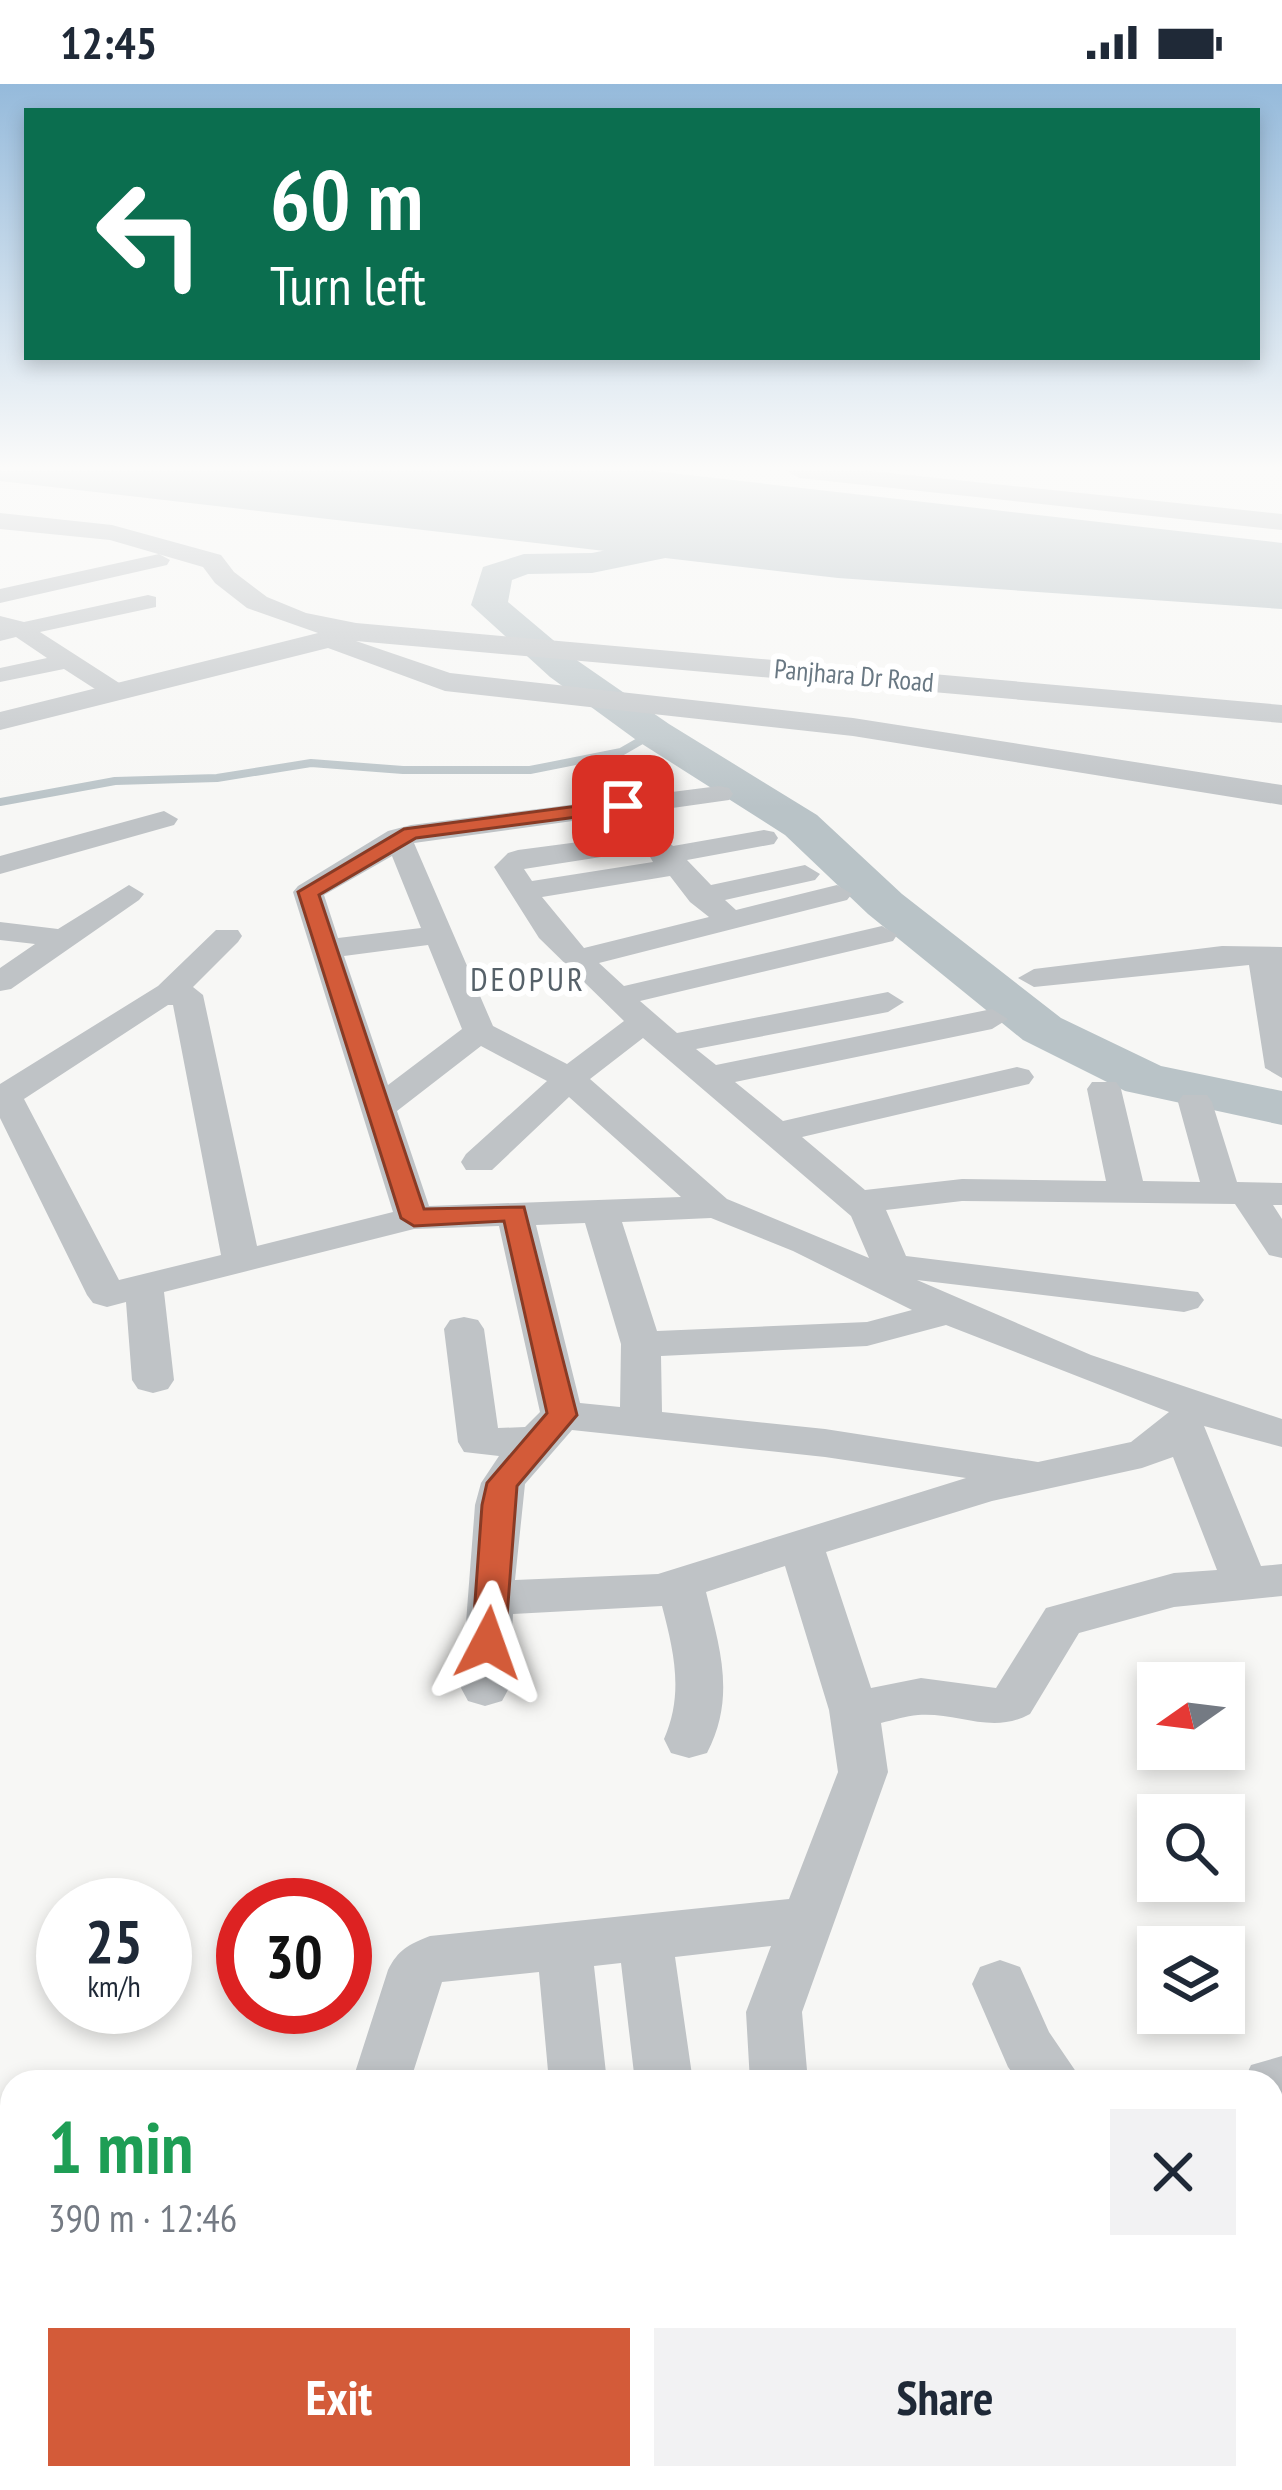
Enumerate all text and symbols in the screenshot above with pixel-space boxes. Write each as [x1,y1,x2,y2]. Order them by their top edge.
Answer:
text: 12:45 [60,13,157,71]
text: 60 m [270,144,423,253]
icon: left [72,156,228,312]
text: Turn left [270,250,426,320]
street label: Panjhara Dr Road [773,651,935,699]
pin [572,755,674,857]
icon: arrive [590,773,656,839]
district label: DEOPUR [470,957,586,1000]
position arrow [425,1580,551,1706]
north arrow [1137,1662,1245,1770]
map controls [1137,1662,1245,2034]
button: search [1137,1794,1245,1902]
speed limit sign: 30 [216,1878,372,2034]
text: 25 [85,1902,143,1980]
button: layers [1137,1926,1245,2034]
text: km/h [87,1966,141,2005]
text: 1 min [48,2100,193,2193]
button: close [1110,2109,1236,2235]
text: 390 m · 12:46 [48,2192,237,2243]
button: Exit [48,2328,630,2466]
button: Share [654,2328,1236,2466]

